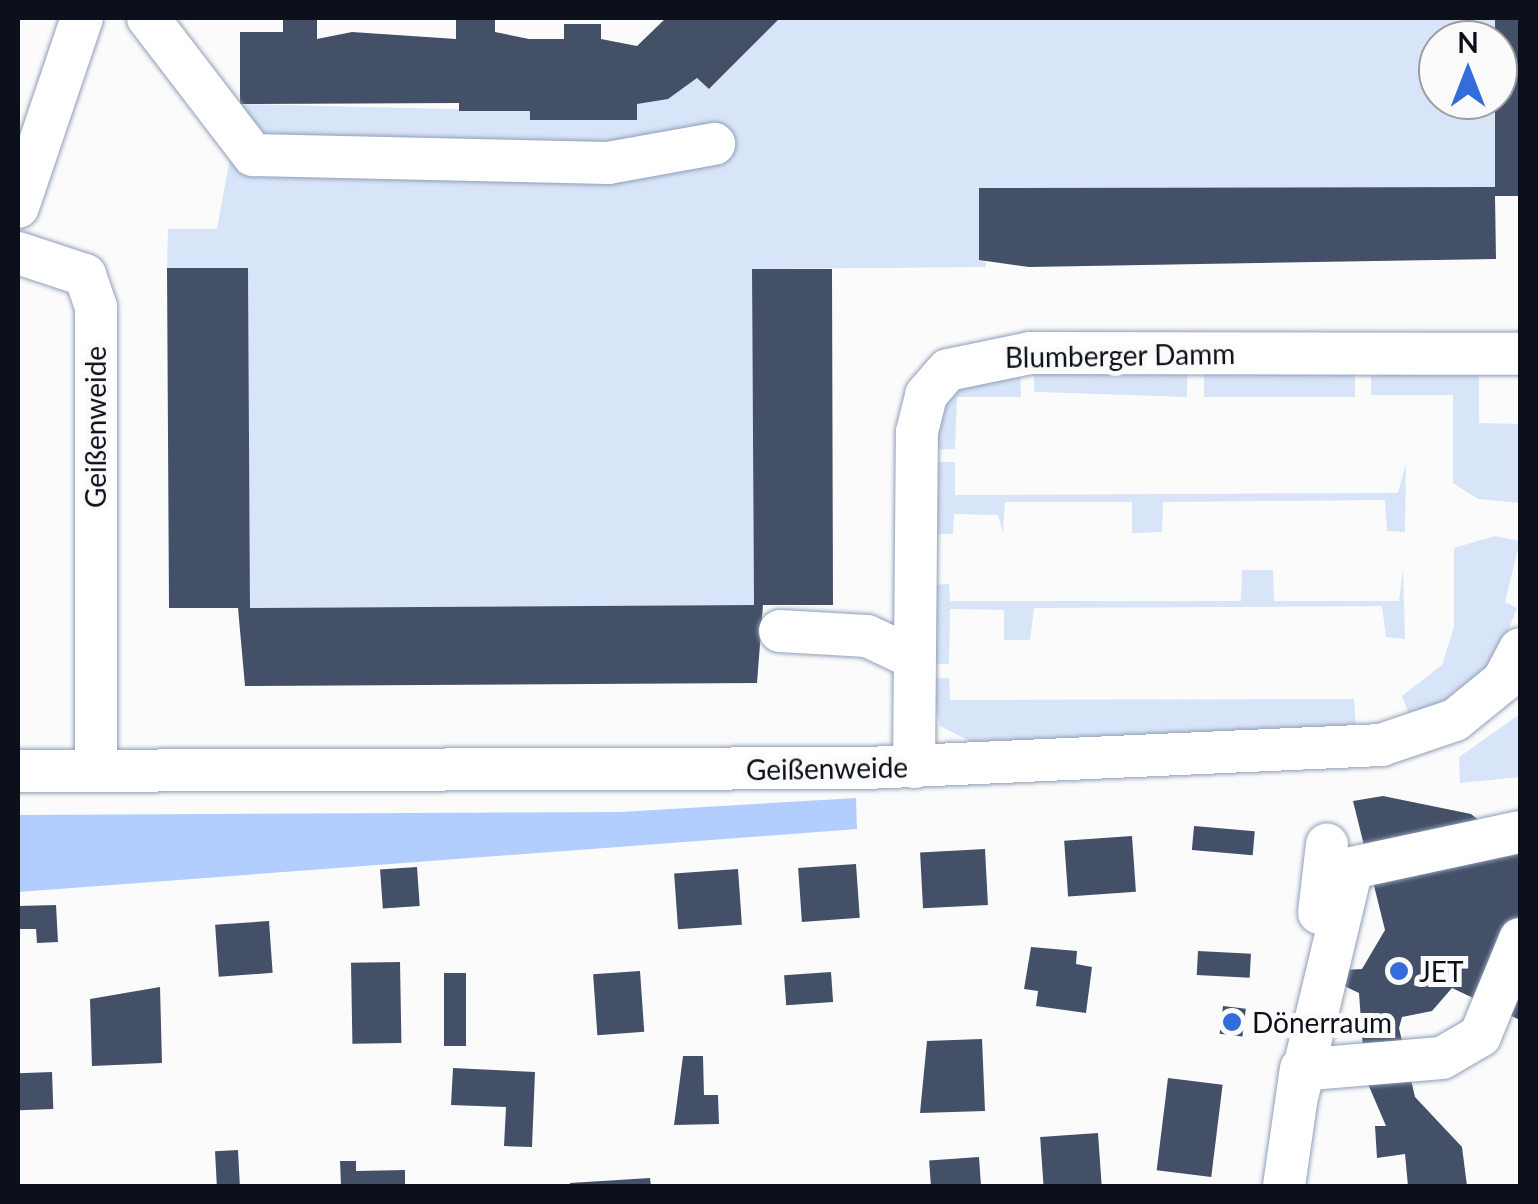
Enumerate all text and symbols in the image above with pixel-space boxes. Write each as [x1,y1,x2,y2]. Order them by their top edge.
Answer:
north arrow [1418,20,1518,120]
text: N [1457,25,1479,59]
street label: Blumberger Damm [1004,336,1236,374]
street label: Geißenweide [78,346,112,508]
street label: Geißenweide [746,750,908,786]
place label: JET [1419,954,1464,988]
marker: JET [1388,960,1410,982]
place label: Dönerraum [1252,1005,1392,1039]
marker: Dönerraum [1221,1011,1243,1033]

